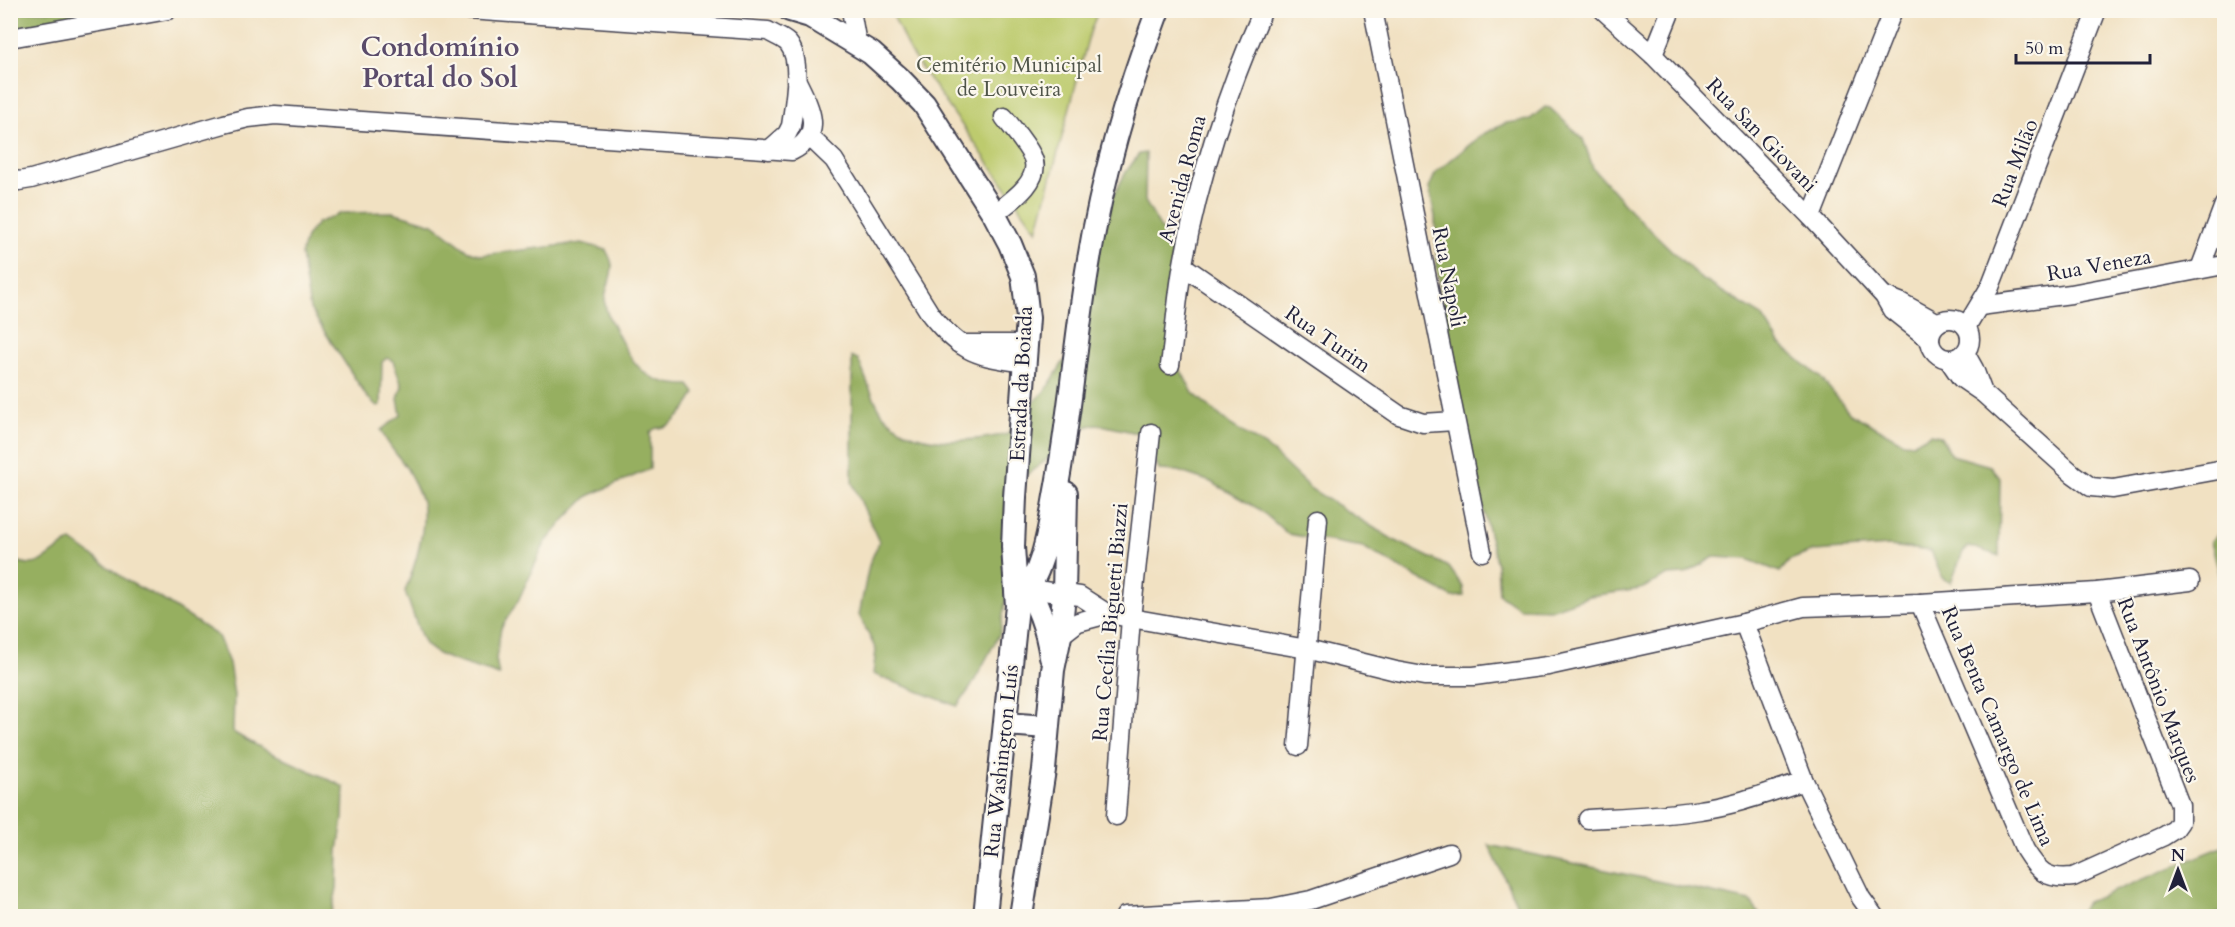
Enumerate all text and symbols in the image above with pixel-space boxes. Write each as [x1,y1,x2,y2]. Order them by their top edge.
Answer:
scale bar [2016,27,2150,65]
district label: Condomínio Portal do Sol [360,29,520,97]
text: 50 m [2025,36,2064,61]
park label: Cemitério Municipal de Louveira [916,51,1102,104]
street label: Rua San Giovani [1699,72,1824,199]
street label: Avenida Roma [1151,112,1214,246]
street label: Rua Milão [1985,115,2046,211]
street label: Rua Napoli [1425,224,1472,330]
street label: Rua Veneza [2045,242,2154,289]
street label: Rua Turim [1279,299,1377,380]
street label: Estrada da Boiada [1003,305,1040,463]
street label: Rua Cecília Biguetti Biazzi [1086,501,1135,743]
street label: Rua Antônio Marques [2110,593,2207,787]
street label: Rua Benta Camargo de Lima [1934,602,2061,851]
street label: Rua Washington Luís [977,663,1026,859]
north arrow [2148,840,2208,900]
text: N [2171,845,2185,867]

